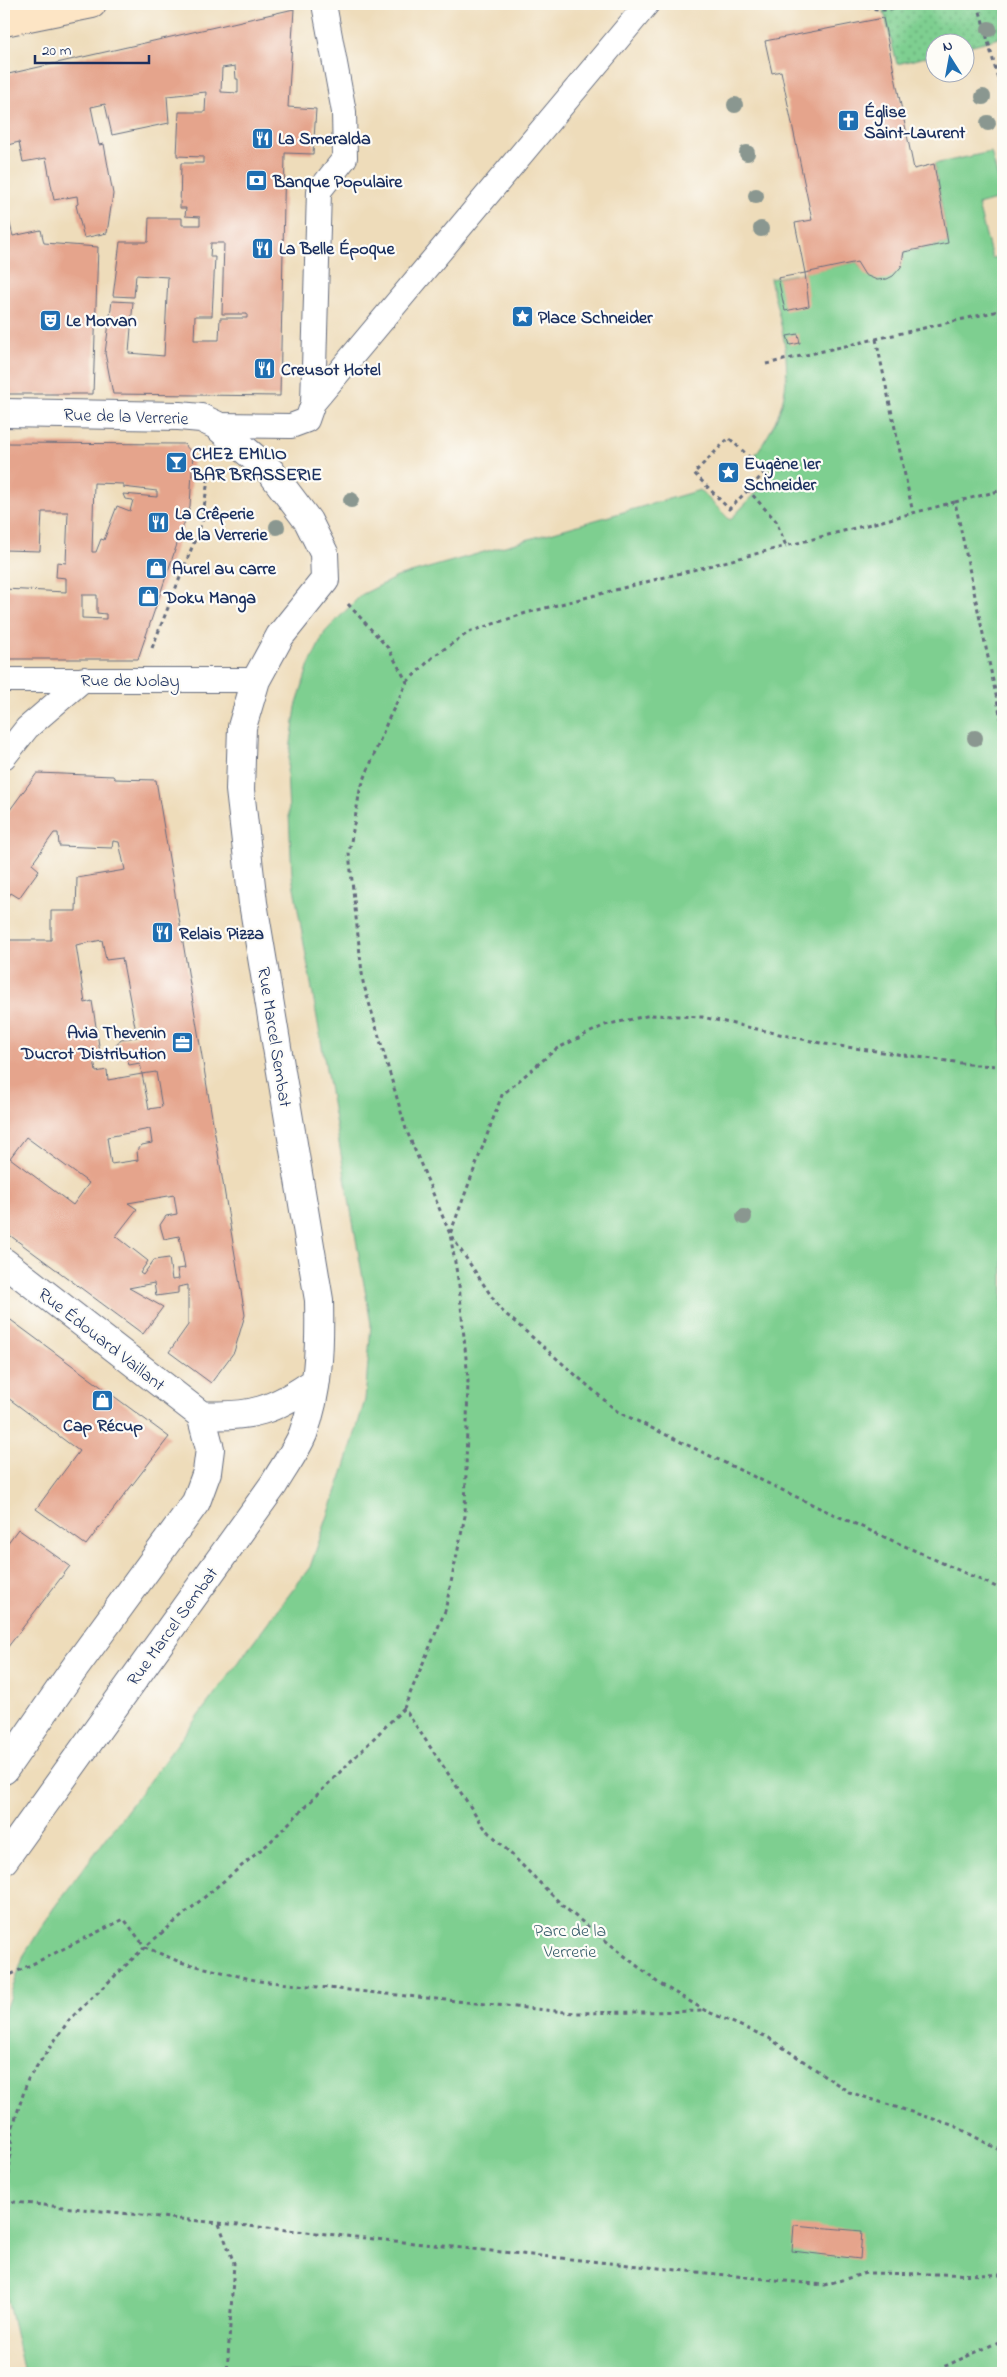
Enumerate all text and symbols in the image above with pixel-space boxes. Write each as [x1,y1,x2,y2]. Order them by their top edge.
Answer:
scale bar [35,32,149,64]
north arrow [924,32,974,82]
text: N [941,36,954,58]
text: 20 m [42,40,72,62]
place label: Église Saint-Laurent [864,100,966,147]
church icon: Église Saint-Laurent [836,109,860,133]
restaurant icon: La Smeralda [250,126,274,150]
place label: La Smeralda [278,127,371,153]
bank icon: Banque Populaire [245,169,269,193]
place label: Banque Populaire [272,170,403,196]
restaurant icon: La Belle Époque [251,236,275,260]
place label: La Belle Époque [279,237,395,263]
place icon: Place Schneider [510,305,534,329]
place label: Place Schneider [538,306,653,332]
theatre icon: Le Morvan [38,308,62,332]
place label: Le Morvan [66,309,137,335]
restaurant icon: Creusot Hotel [253,357,277,381]
place label: Creusot Hotel [281,358,381,384]
street label: Rue de la Verrerie [63,403,190,433]
place label: CHEZ EMILIO BAR BRASSERIE [191,442,322,489]
bar icon: CHEZ EMILIO BAR BRASSERIE [164,451,188,475]
place label: Eugène Ier Schneider [744,452,821,499]
place icon: Eugène Ier Schneider [716,461,740,485]
place label: La Crêperie de la Verrerie [175,502,268,549]
restaurant icon: La Crêperie de la Verrerie [147,511,171,535]
shop icon: Aurel au carre [144,556,168,580]
place label: Aurel au carre [172,557,277,583]
shop icon: Doku Manga [136,585,160,609]
place label: Doku Manga [163,586,256,613]
street label: Rue de Nolay [80,669,180,695]
restaurant icon: Relais Pizza [151,921,175,945]
place label: Relais Pizza [179,922,264,948]
street label: Rue Marcel Sembat [249,965,297,1109]
place label: Avia Thevenin Ducrot Distribution [20,1021,166,1068]
office icon: Avia Thevenin Ducrot Distribution [170,1030,194,1054]
street label: Rue Édouard Vaillant [32,1282,170,1399]
shop icon: Cap Récup [91,1388,115,1412]
place label: Cap Récup [63,1414,143,1440]
street label: Rue Marcel Sembat [122,1562,226,1692]
park label: Parc de la Verrerie [534,1919,606,1966]

